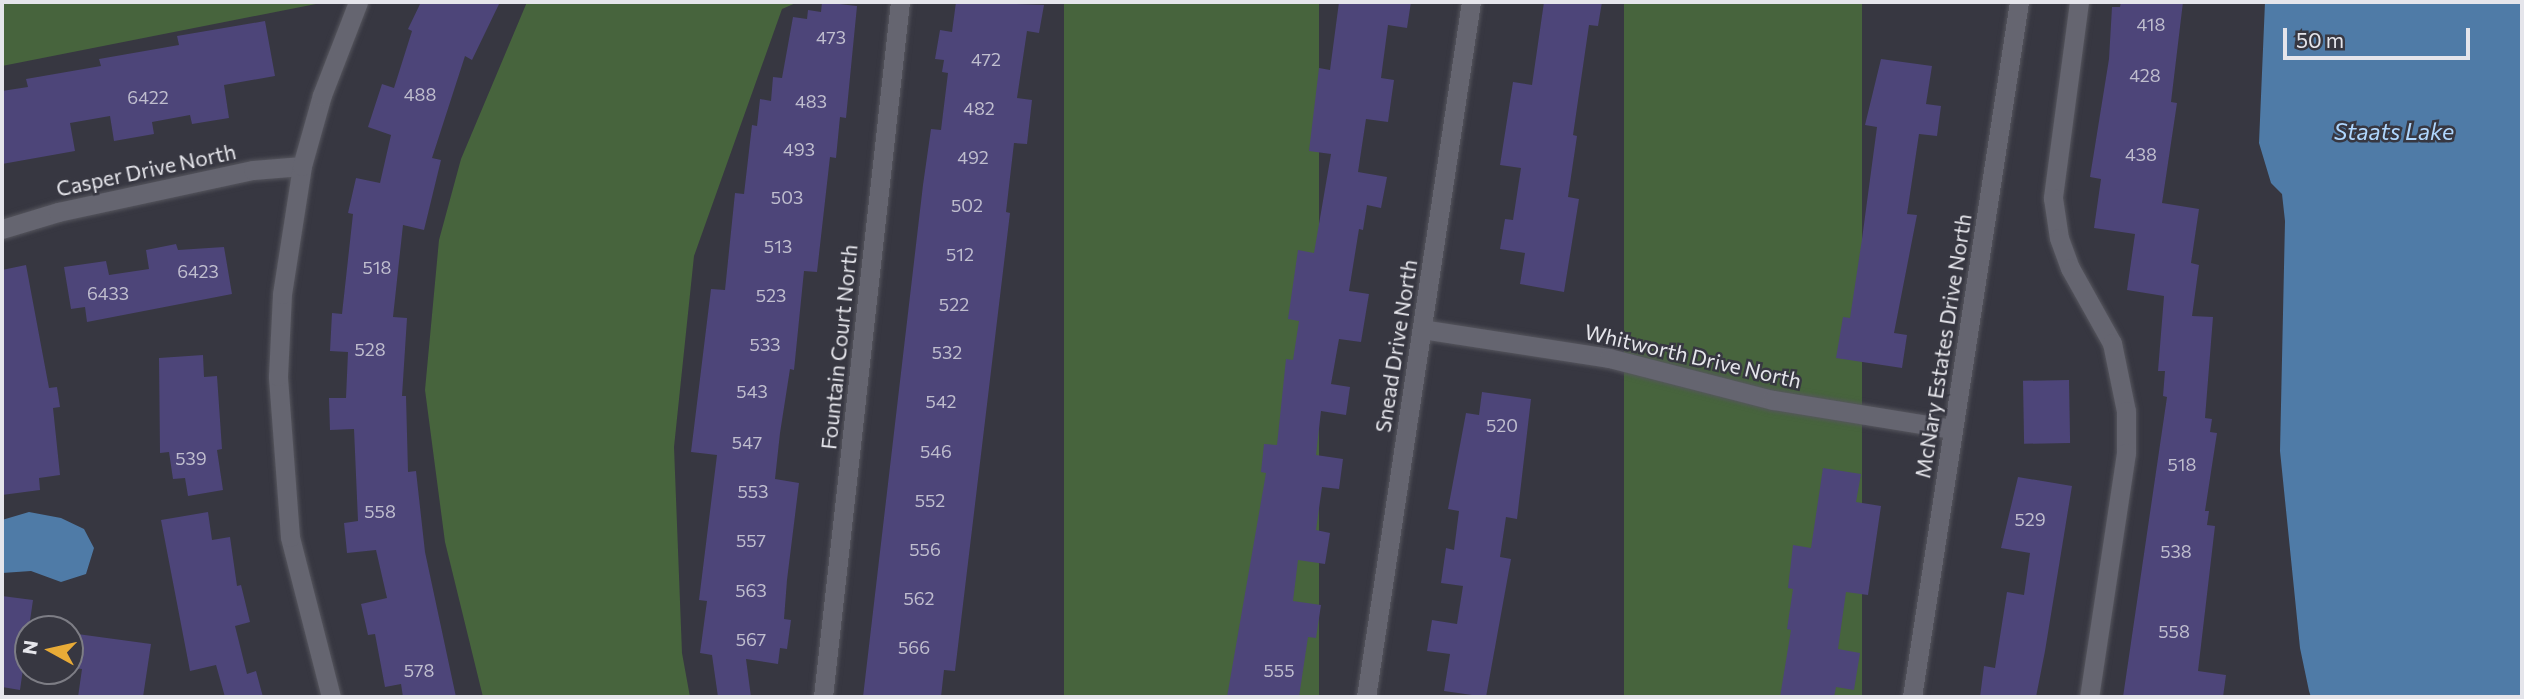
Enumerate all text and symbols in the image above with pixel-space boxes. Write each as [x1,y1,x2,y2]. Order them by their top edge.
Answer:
house number: 418 [2137,13,2165,35]
scale bar [2286,14,2473,58]
house number: 473 [816,26,846,48]
text: 50 m [2296,27,2344,52]
house number: 472 [971,48,1001,70]
house number: 428 [2129,64,2161,86]
house number: 488 [404,83,436,105]
house number: 6422 [127,86,169,108]
house number: 483 [795,90,827,112]
house number: 482 [963,97,995,119]
water label: Staats Lake [2334,117,2454,145]
house number: 493 [783,138,815,160]
street label: Casper Drive North [54,139,238,201]
house number: 438 [2125,143,2157,165]
house number: 492 [957,146,989,168]
house number: 503 [771,186,803,208]
house number: 502 [951,194,983,216]
street label: McNary Estates Drive North [1910,212,1976,480]
house number: 513 [764,235,792,257]
street label: Fountain Court North [816,243,862,451]
house number: 512 [946,243,974,265]
house number: 518 [363,256,391,278]
street label: Snead Drive North [1370,258,1422,434]
house number: 6423 [177,260,219,282]
house number: 6433 [87,282,129,304]
house number: 523 [756,284,786,306]
house number: 522 [939,293,969,315]
street label: Whitworth Drive North [1582,319,1804,393]
house number: 533 [750,333,780,355]
house number: 528 [354,338,386,360]
house number: 532 [932,341,962,363]
house number: 543 [736,380,768,402]
house number: 542 [926,390,956,412]
house number: 520 [1486,414,1518,436]
house number: 547 [732,431,762,453]
house number: 546 [920,440,952,462]
house number: 539 [175,447,207,469]
house number: 518 [2168,453,2196,475]
house number: 553 [738,480,768,502]
house number: 552 [915,489,945,511]
house number: 558 [364,500,396,522]
house number: 529 [2014,508,2046,530]
house number: 557 [736,529,766,551]
house number: 556 [909,538,941,560]
house number: 538 [2160,540,2192,562]
house number: 563 [735,579,767,601]
house number: 562 [903,587,935,609]
north arrow [14,615,84,685]
house number: 558 [2158,620,2190,642]
house number: 567 [736,628,766,650]
house number: 566 [898,636,930,658]
text: N [17,639,42,656]
house number: 578 [404,659,434,681]
house number: 555 [1263,659,1295,681]

